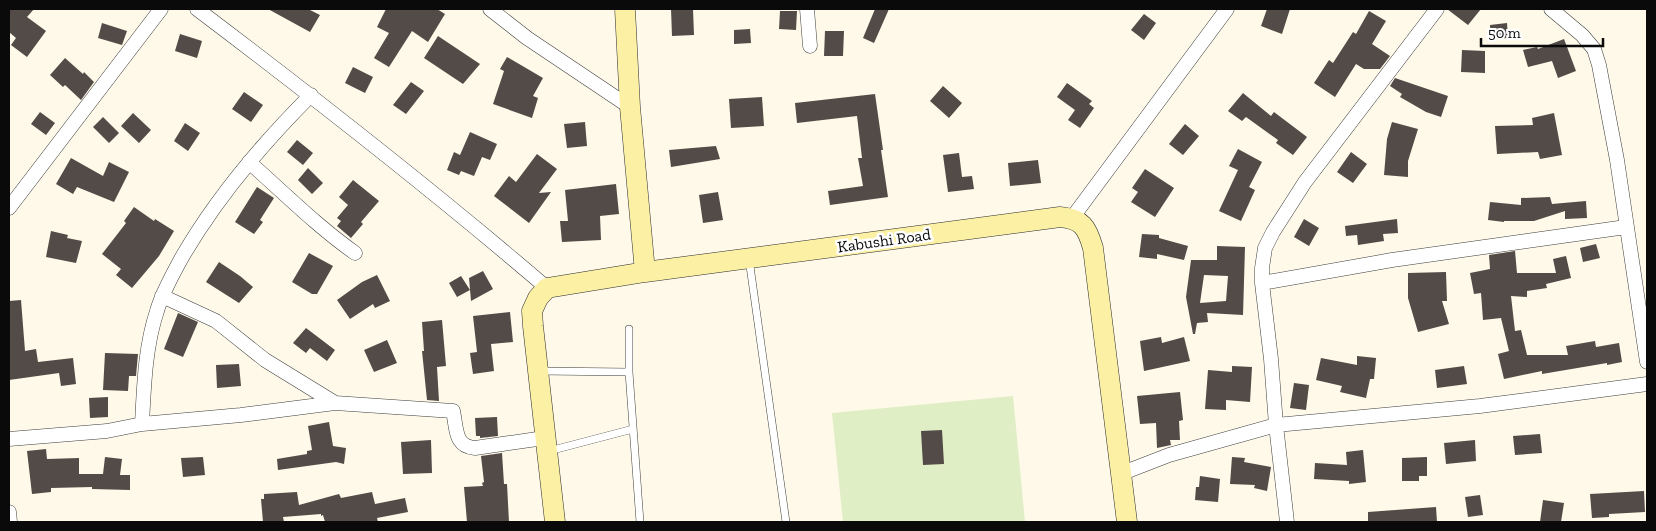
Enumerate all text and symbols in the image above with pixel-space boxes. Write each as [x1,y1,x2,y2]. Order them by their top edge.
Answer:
scale bar [1481,15,1604,47]
text: 50 m [1488,24,1521,42]
street label: Kabushi Road [836,225,932,256]

